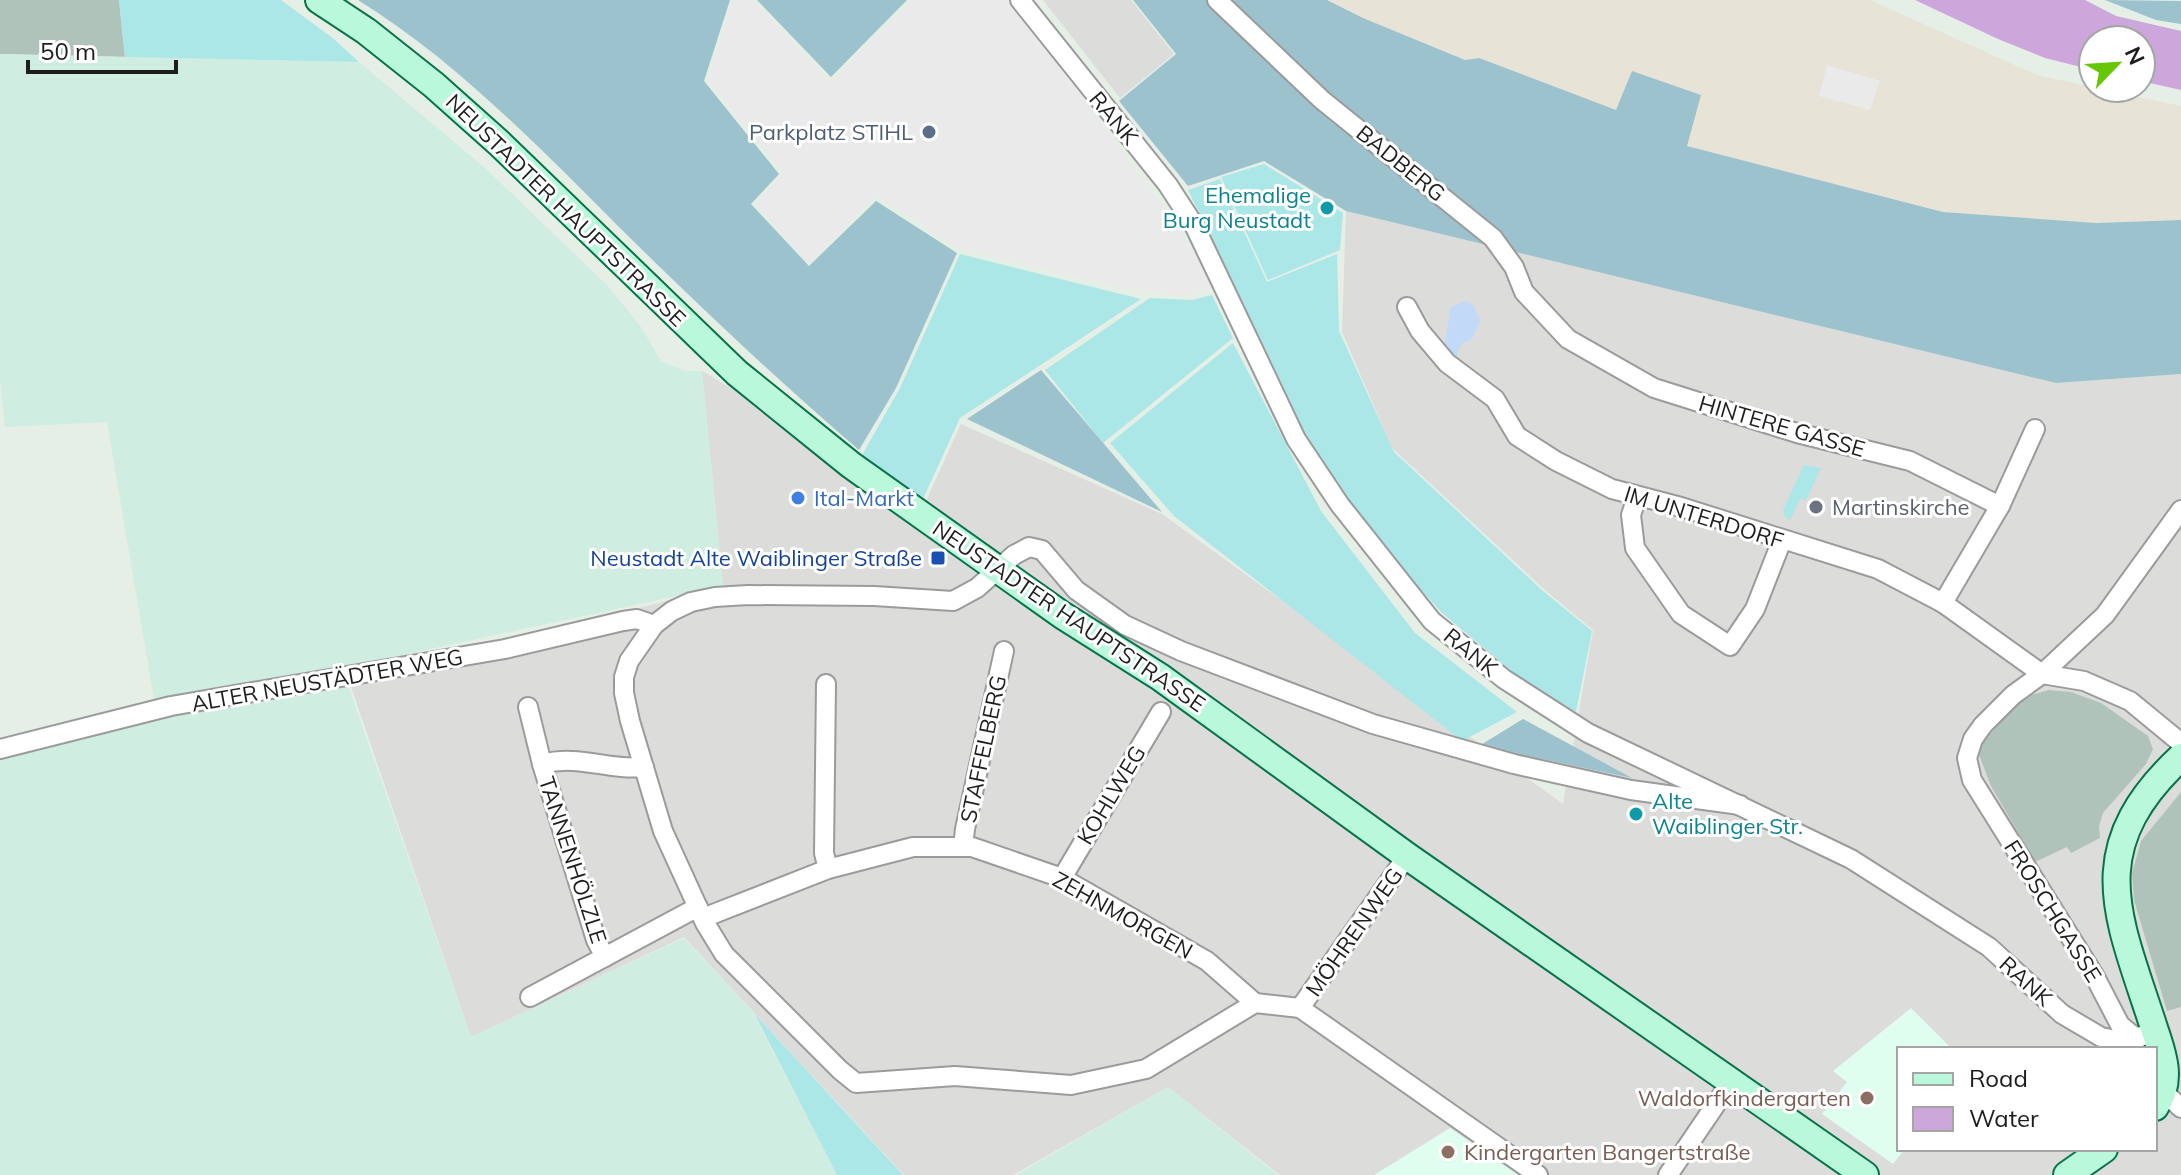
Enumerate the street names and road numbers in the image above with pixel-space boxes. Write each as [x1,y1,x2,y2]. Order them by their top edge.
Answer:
street label: RANK [1083,85,1145,151]
street label: NEUSTADTER HAUPTSTRASSE [440,88,692,332]
street label: BADBERG [1351,119,1451,207]
street label: HINTERE GASSE [1696,389,1868,463]
street label: IM UNTERDORF [1621,479,1787,555]
street label: NEUSTADTER HAUPTSTRASSE [927,514,1211,718]
street label: RANK [1438,622,1505,683]
street label: ALTER NEUSTÄDTER WEG [189,642,465,718]
street label: STAFFELBERG [954,673,1012,825]
street label: KOHLWEG [1071,740,1151,850]
street label: TANNENHÖLZLE [533,773,613,947]
street label: FROSCHGASSE [1998,835,2108,987]
street label: MÖHRENWEG [1299,862,1409,1002]
street label: ZEHNMORGEN [1048,865,1198,965]
street label: RANK [1994,950,2059,1013]

